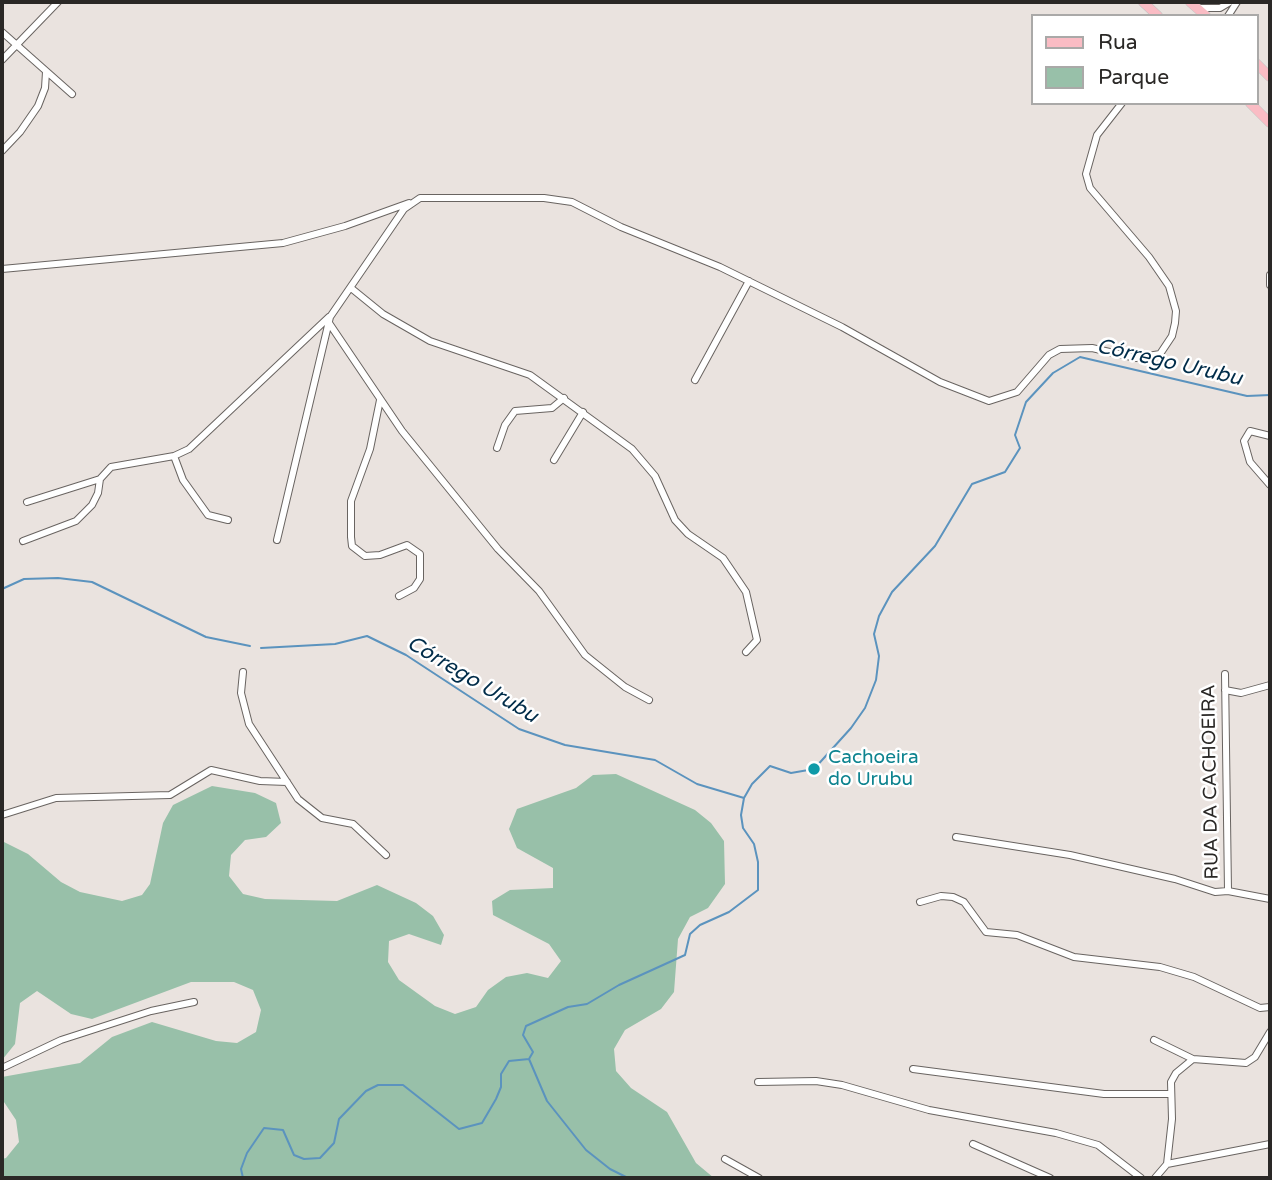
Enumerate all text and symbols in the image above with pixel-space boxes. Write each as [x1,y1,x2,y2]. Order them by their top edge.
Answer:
legend [1030,14,1258,105]
text: Rua [1098,30,1138,55]
text: Parque [1098,65,1169,90]
water label: Córrego Urubu [1094,334,1244,392]
water label: Córrego Urubu [402,631,542,729]
street label: RUA DA CACHOEIRA [1198,684,1224,880]
place label: Cachoeira do Urubu [828,747,919,791]
marker: Cachoeira do Urubu [806,761,822,777]

